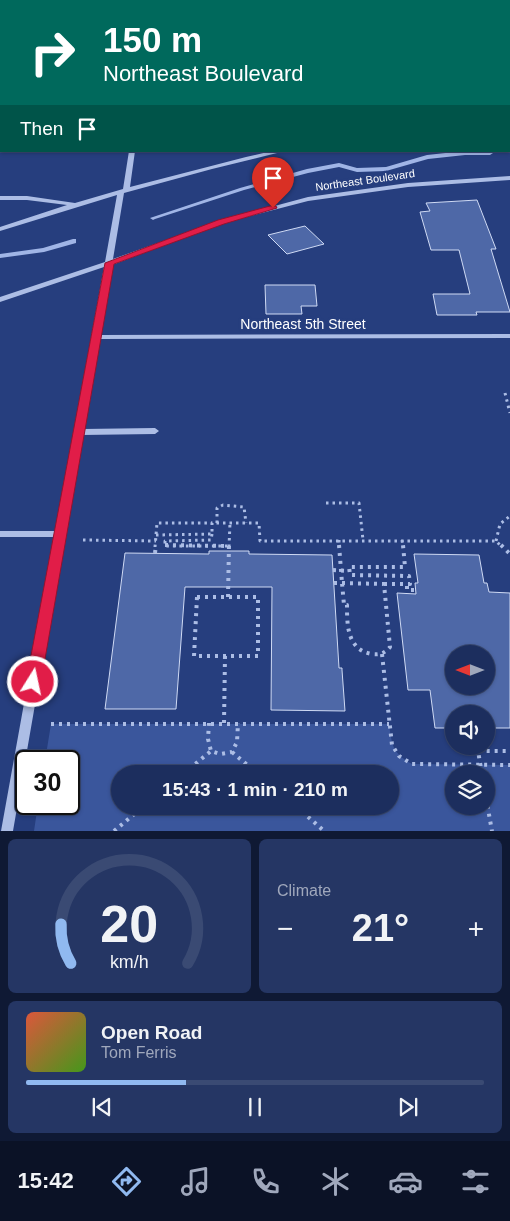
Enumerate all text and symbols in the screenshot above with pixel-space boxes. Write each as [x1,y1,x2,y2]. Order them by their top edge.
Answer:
icon: right [20,20,85,85]
text: 150 m [103,20,202,59]
text: Northeast Boulevard [103,61,304,86]
icon: arrive [73,115,101,143]
text: Then [20,118,63,139]
pin [252,157,294,208]
icon: arrive [259,164,287,192]
street label: Northeast Boulevard [315,167,415,193]
street label: Northeast 5th Street [240,316,366,332]
north arrow [445,645,495,695]
map controls [445,645,495,815]
position arrow [6,655,58,707]
button: sound [445,705,495,755]
speed limit sign: 30 [15,750,80,815]
button: layers [445,765,495,815]
text: 15:43 · 1 min · 210 m [162,779,348,800]
text: Climate [277,882,331,899]
text: 20 [101,895,158,953]
text: 21° [352,907,409,949]
text: − [277,913,293,944]
text: + [468,913,484,944]
text: km/h [110,952,149,972]
text: Open Road [101,1022,202,1043]
text: Tom Ferris [101,1044,177,1061]
icon: previous [88,1093,116,1121]
icon: pause [241,1093,269,1121]
icon: next [394,1093,422,1121]
icon: directions [109,1164,144,1199]
icon: music [178,1164,213,1199]
icon: phone [248,1164,283,1199]
icon: climate [318,1164,353,1199]
icon: car [388,1164,423,1199]
icon: filters [458,1164,493,1199]
text: 15:42 [17,1168,74,1193]

